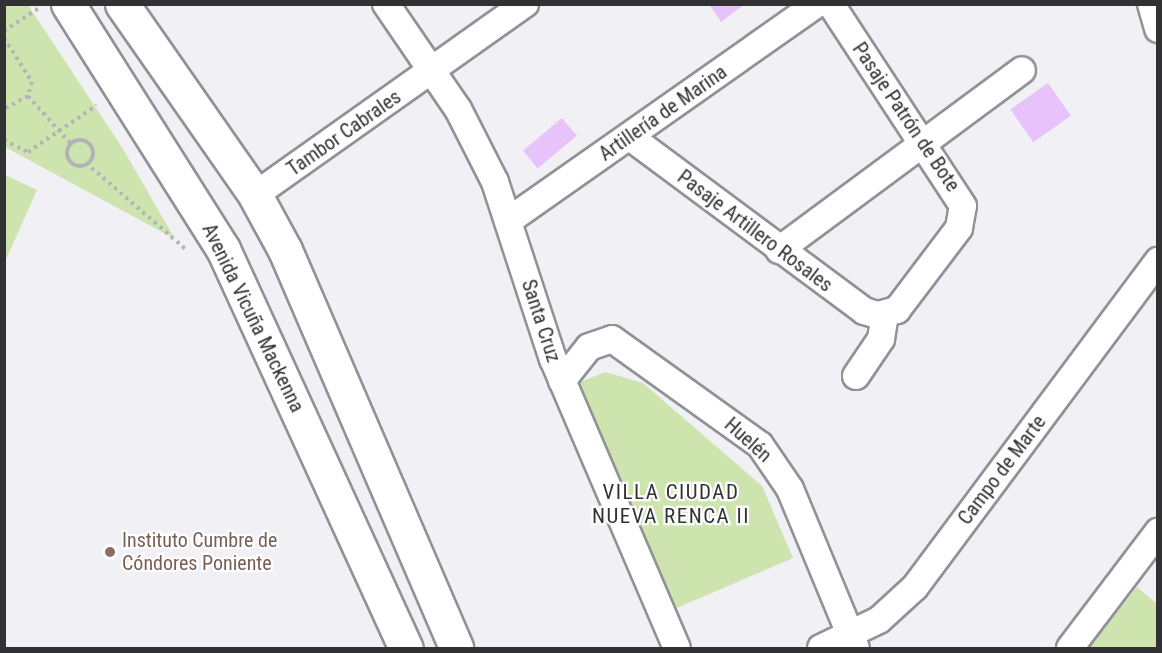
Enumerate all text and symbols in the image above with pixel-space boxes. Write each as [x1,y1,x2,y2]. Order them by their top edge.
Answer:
street label: Pasaje Patrón de Bote [847,38,965,196]
street label: Artillería de Marina [594,60,732,166]
street label: Tambor Cabrales [282,85,406,181]
street label: Pasaje Artillero Rosales [673,165,837,297]
street label: Avenida Vicuña Mackenna [197,220,309,416]
street label: Santa Cruz [516,277,566,365]
street label: Campo de Marte [953,411,1051,529]
street label: Huelén [719,413,777,467]
district label: VILLA CIUDAD NUEVA RENCA II [592,479,750,529]
place label: Instituto Cumbre de Cóndores Poniente [122,528,277,575]
marker: Instituto Cumbre de Cóndores Poniente [103,545,117,559]

